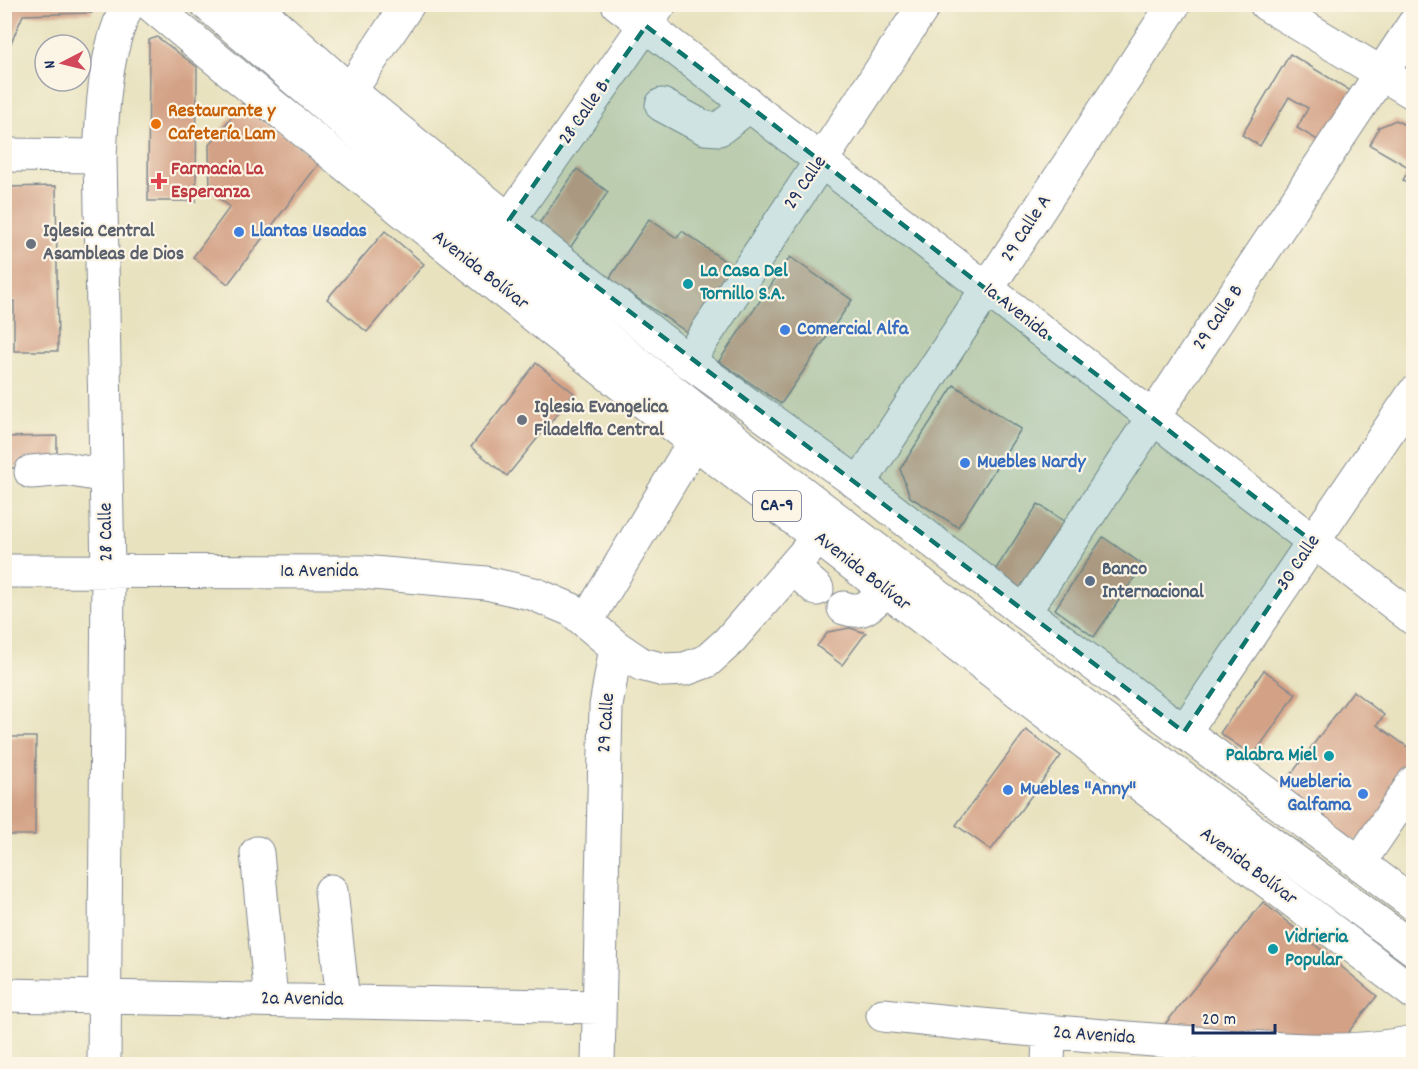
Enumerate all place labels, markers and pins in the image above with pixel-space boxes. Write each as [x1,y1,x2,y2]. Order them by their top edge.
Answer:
place label: Restaurante y Cafetería Lam [168,98,276,149]
marker: Restaurante y Cafetería Lam [149,117,163,131]
place label: Farmacia La Esperanza [171,156,264,207]
marker: Farmacia La Esperanza [152,174,166,188]
place label: Iglesia Central Asambleas de Dios [43,218,184,269]
place label: Llantas Usadas [251,218,367,246]
marker: Llantas Usadas [232,225,246,239]
marker: Iglesia Central Asambleas de Dios [24,237,38,251]
place label: La Casa Del Tornillo S.A. [700,258,788,309]
marker: La Casa Del Tornillo S.A. [681,277,695,291]
place label: Comercial Alfa [797,316,909,344]
marker: Comercial Alfa [778,323,792,337]
place label: Iglesia Evangelica Filadelfia Central [534,394,669,445]
marker: Iglesia Evangelica Filadelfia Central [515,413,529,427]
place label: Muebles Nardy [977,449,1086,477]
marker: Muebles Nardy [958,456,972,470]
place label: Banco Internacional [1102,556,1204,607]
marker: Banco Internacional [1083,574,1097,588]
place label: Palabra Miel [1225,742,1317,770]
marker: Palabra Miel [1322,749,1336,763]
place label: Muebleria Galfama [1279,769,1352,820]
place label: Muebles "Anny" [1020,776,1136,804]
marker: Muebles "Anny" [1001,783,1015,797]
marker: Muebleria Galfama [1356,787,1370,801]
place label: Vidrieria Popular [1285,924,1349,975]
marker: Vidrieria Popular [1266,942,1280,956]

